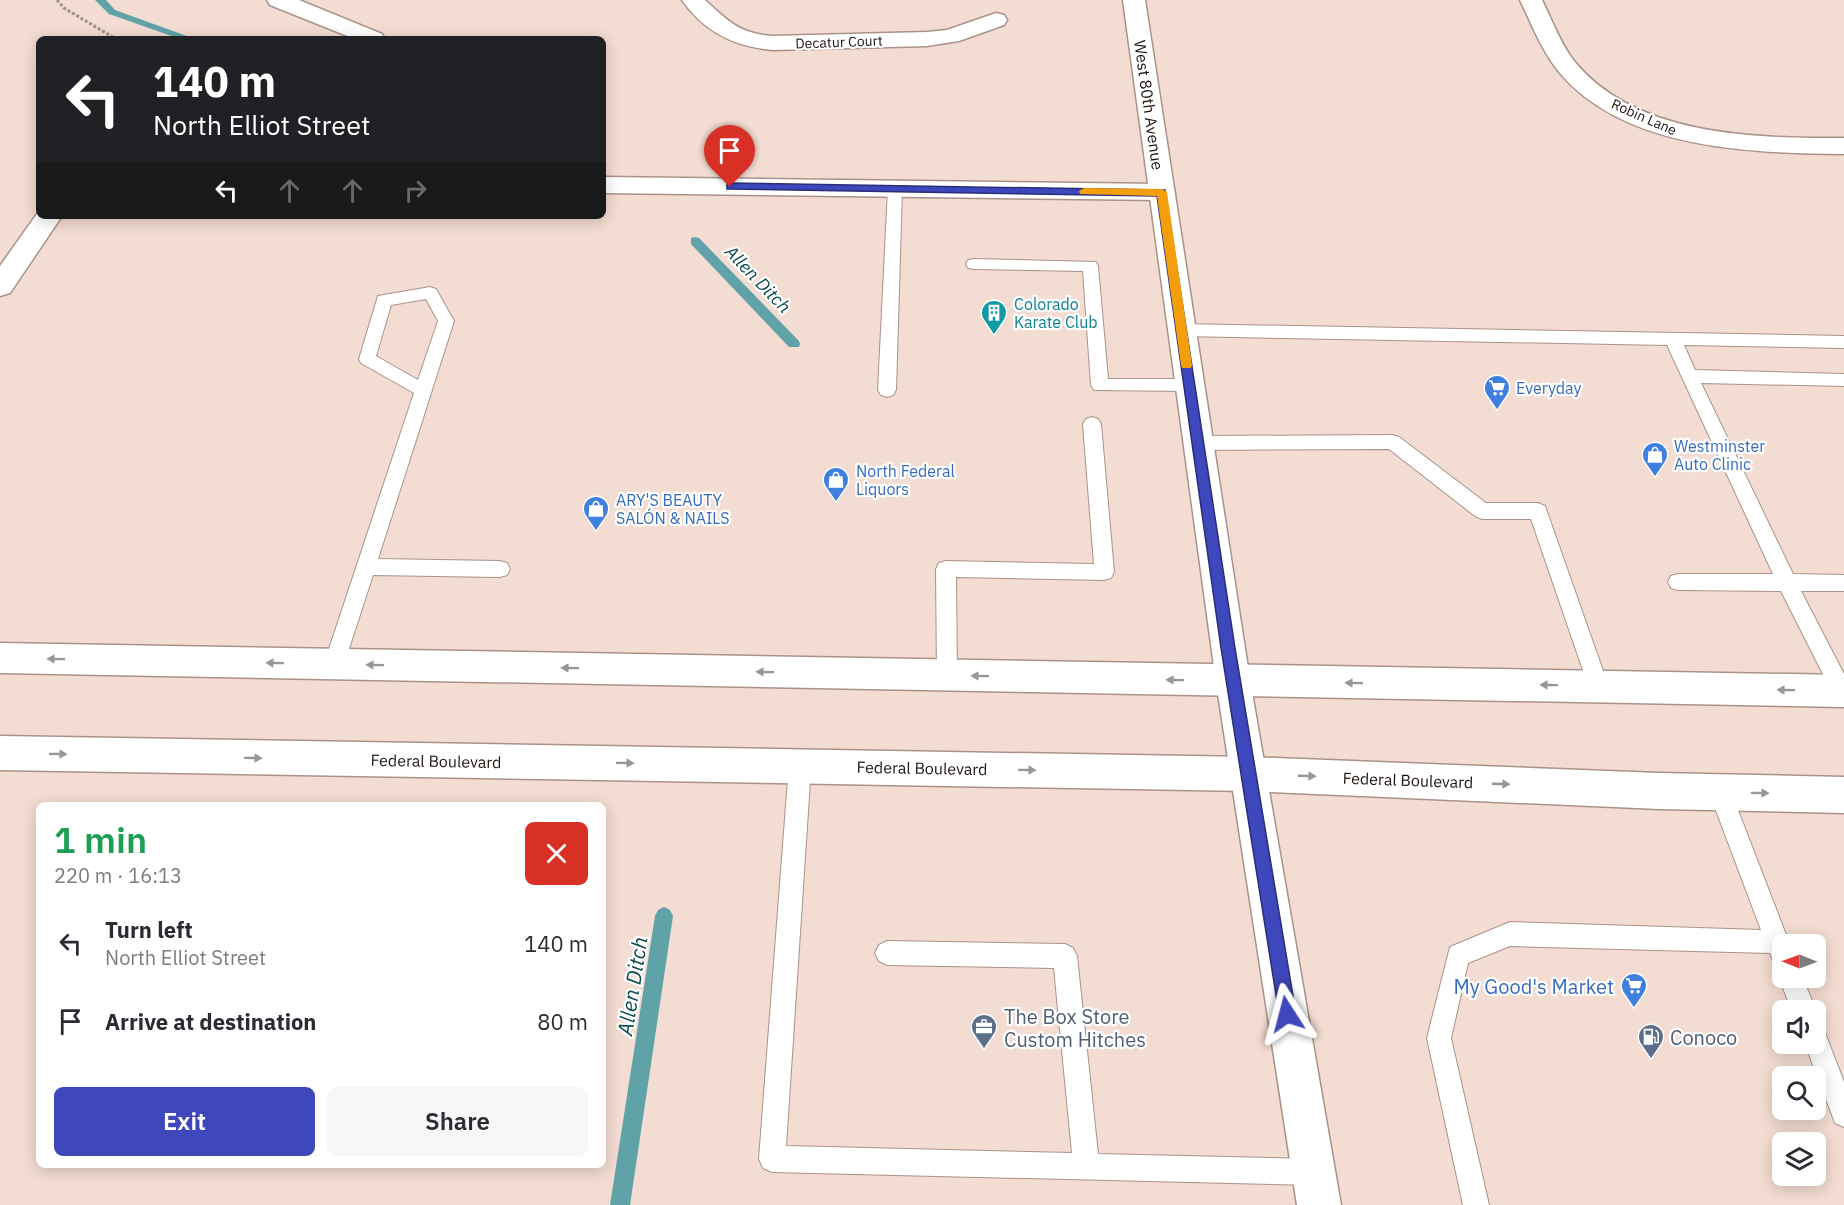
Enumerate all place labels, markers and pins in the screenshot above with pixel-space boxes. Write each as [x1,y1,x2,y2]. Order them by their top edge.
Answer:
pin [704,125,755,187]
place label: Colorado Karate Club [1014,294,1098,332]
building icon: Colorado Karate Club [979,298,1009,336]
supermarket icon: Everyday [1482,373,1512,411]
place label: Everyday [1516,378,1582,398]
place label: Westminster Auto Clinic [1674,436,1765,474]
shop icon: Westminster Auto Clinic [1640,440,1670,478]
place label: North Federal Liquors [856,461,955,499]
shop icon: North Federal Liquors [821,465,851,503]
place label: ARY'S BEAUTY SALÓN & NAILS [616,490,730,528]
shop icon: ARY'S BEAUTY SALÓN & NAILS [581,494,611,532]
supermarket icon: My Good's Market [1619,971,1649,1009]
place label: My Good's Market [1453,973,1614,1000]
place label: The Box Store Custom Hitches [1004,1003,1146,1053]
office icon: The Box Store Custom Hitches [969,1012,999,1050]
fuel station icon: Conoco [1636,1022,1666,1060]
place label: Conoco [1670,1024,1737,1051]

